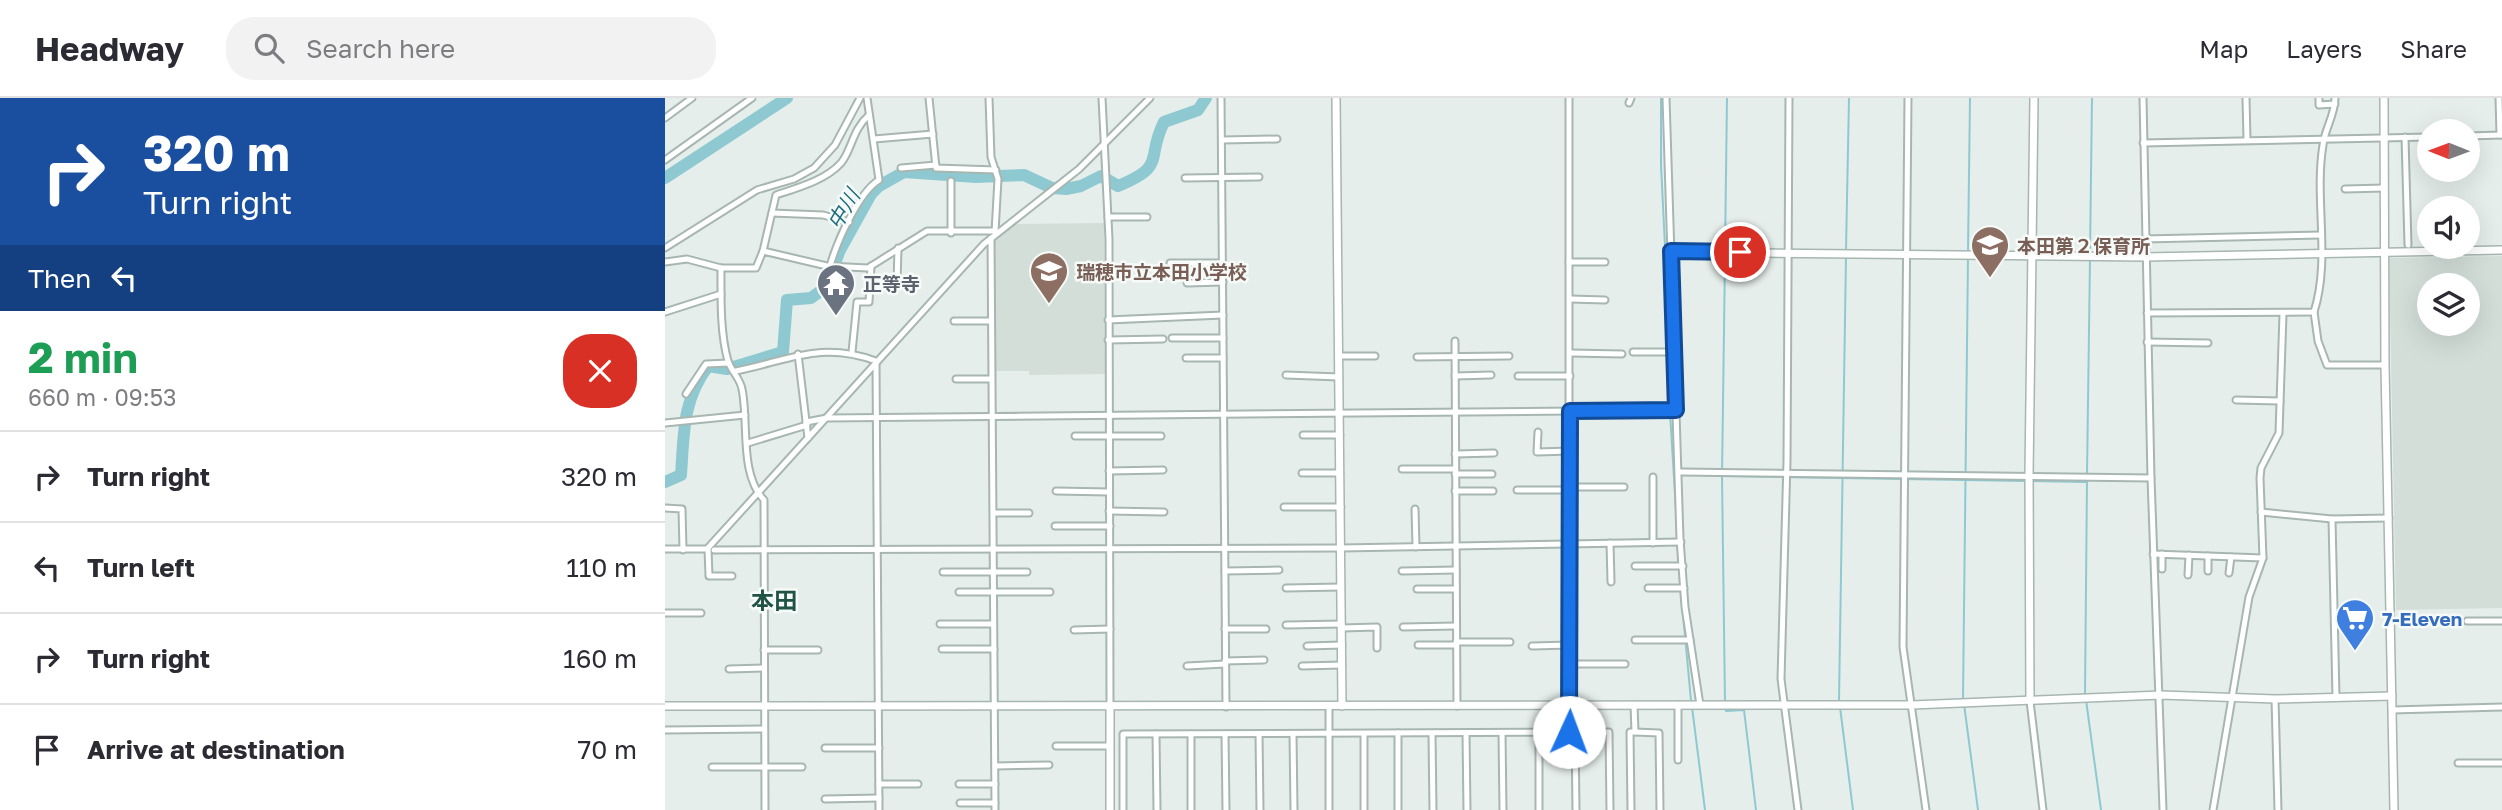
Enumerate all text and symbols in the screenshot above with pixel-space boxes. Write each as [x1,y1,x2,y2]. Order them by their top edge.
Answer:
search box [226,17,716,80]
text: Headway [35,29,184,68]
icon: search [250,29,288,67]
text: Search here [306,33,455,64]
text: Map [2199,34,2248,63]
text: Layers [2286,34,2362,63]
text: Share [2400,34,2467,63]
north arrow [2417,119,2480,182]
map controls [2417,119,2480,336]
text: 320 m [143,123,290,182]
icon: right [28,126,119,217]
text: Turn right [143,183,292,221]
water label: 中川 [821,183,866,234]
button: sound [2417,196,2480,259]
pin [1710,222,1770,282]
school or university icon: 本田第２保育所 [1969,224,2011,279]
icon: arrive [1721,233,1759,271]
place label: 本田第２保育所 [2017,234,2150,257]
school or university icon: 瑞穂市立本田小学校 [1028,250,1070,305]
icon: left [105,259,143,297]
place label: 瑞穂市立本田小学校 [1076,260,1247,283]
temple icon: 正等寺 [815,262,857,317]
text: Then [28,263,91,294]
place label: 正等寺 [863,272,920,295]
button: layers [2417,273,2480,336]
text: 2 min [28,332,138,382]
button: close [563,334,637,408]
text: 660 m · 09:53 [28,383,176,411]
icon: right [28,458,66,496]
text: Turn right [87,461,210,492]
text: 320 m [561,461,637,492]
icon: left [28,549,66,587]
text: Turn left [87,552,195,583]
text: 110 m [566,552,637,583]
district label: 本田 [751,586,797,614]
supermarket icon: 7-Eleven [2334,597,2376,652]
place label: 7-Eleven [2382,607,2462,630]
icon: right [28,640,66,678]
text: Turn right [87,643,210,674]
text: 160 m [563,643,637,674]
position arrow [1532,695,1606,769]
icon: arrive [28,731,66,769]
text: Arrive at destination [87,734,345,765]
text: 70 m [578,734,637,765]

